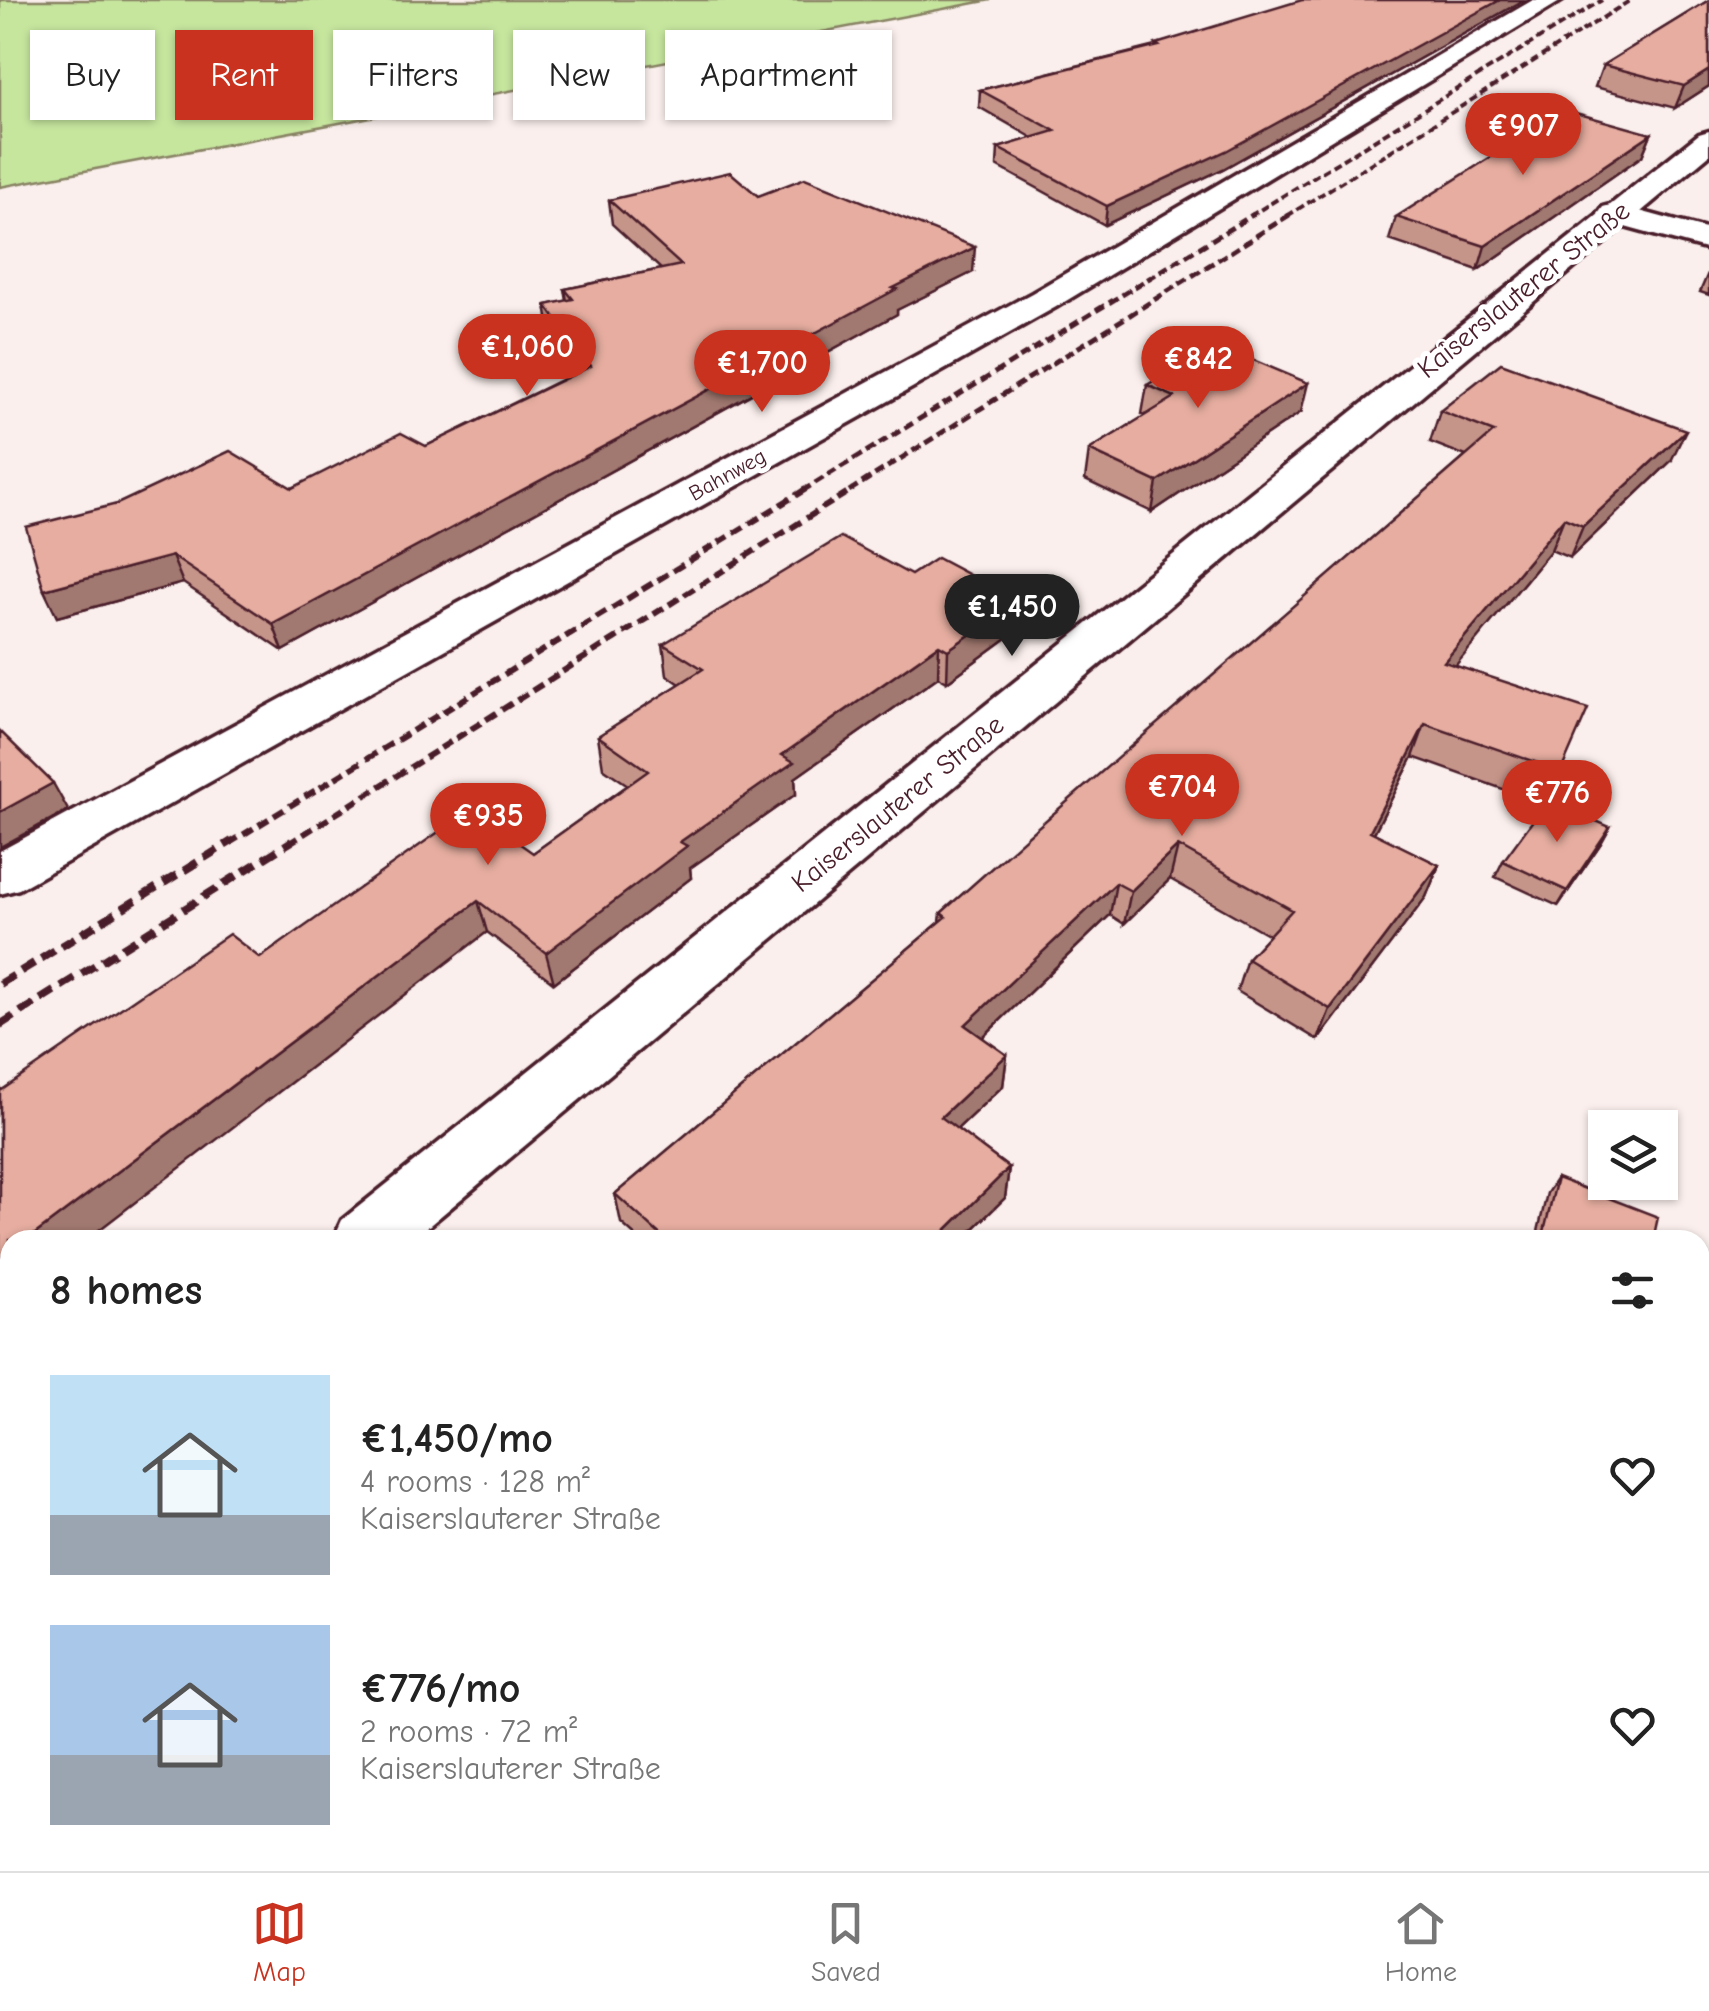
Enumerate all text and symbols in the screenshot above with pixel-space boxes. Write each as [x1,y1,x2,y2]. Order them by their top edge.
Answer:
chip: Buy [30,30,155,120]
chip: Rent [175,30,313,120]
chip: Filters [333,30,493,120]
chip: New [513,30,645,120]
chip: Apartment [665,30,892,120]
pin: €907 [1464,93,1582,178]
text: €907 [1487,107,1559,144]
street label: Kaiserslauterer Straße [1411,194,1636,385]
pin: €1,060 [446,314,608,399]
pin: €842 [1139,326,1257,411]
text: €1,060 [480,328,574,365]
pin: €1,700 [681,330,843,415]
text: €842 [1163,340,1233,377]
text: €1,700 [716,344,808,381]
street label: Bahnweg [684,443,771,507]
pin: €1,450 [931,574,1093,659]
text: €1,450 [966,588,1058,625]
street label: Kaiserslauterer Straße [785,708,1010,899]
pin: €704 [1123,754,1241,839]
pin: €776 [1498,760,1616,845]
text: €704 [1147,768,1217,805]
text: €776 [1524,774,1590,811]
pin: €935 [429,783,547,868]
text: €935 [452,797,524,834]
map controls [1588,1110,1678,1200]
button: layers [1588,1110,1678,1200]
icon: filters [1605,1263,1660,1318]
text: 8 homes [50,1266,202,1315]
text: €1,450/mo [360,1414,553,1463]
icon: home [130,1415,250,1535]
icon: heart [1605,1448,1660,1503]
text: 4 rooms · 128 m² [360,1463,590,1500]
text: Kaiserslauterer Straße [360,1500,661,1537]
text: €776/mo [360,1664,520,1713]
icon: home [130,1665,250,1785]
icon: heart [1605,1698,1660,1753]
text: 2 rooms · 72 m² [360,1713,577,1750]
text: Kaiserslauterer Straße [360,1750,661,1787]
tab: Map [252,1896,307,1988]
tab: Saved [811,1896,881,1988]
tab: Home [1385,1896,1457,1988]

